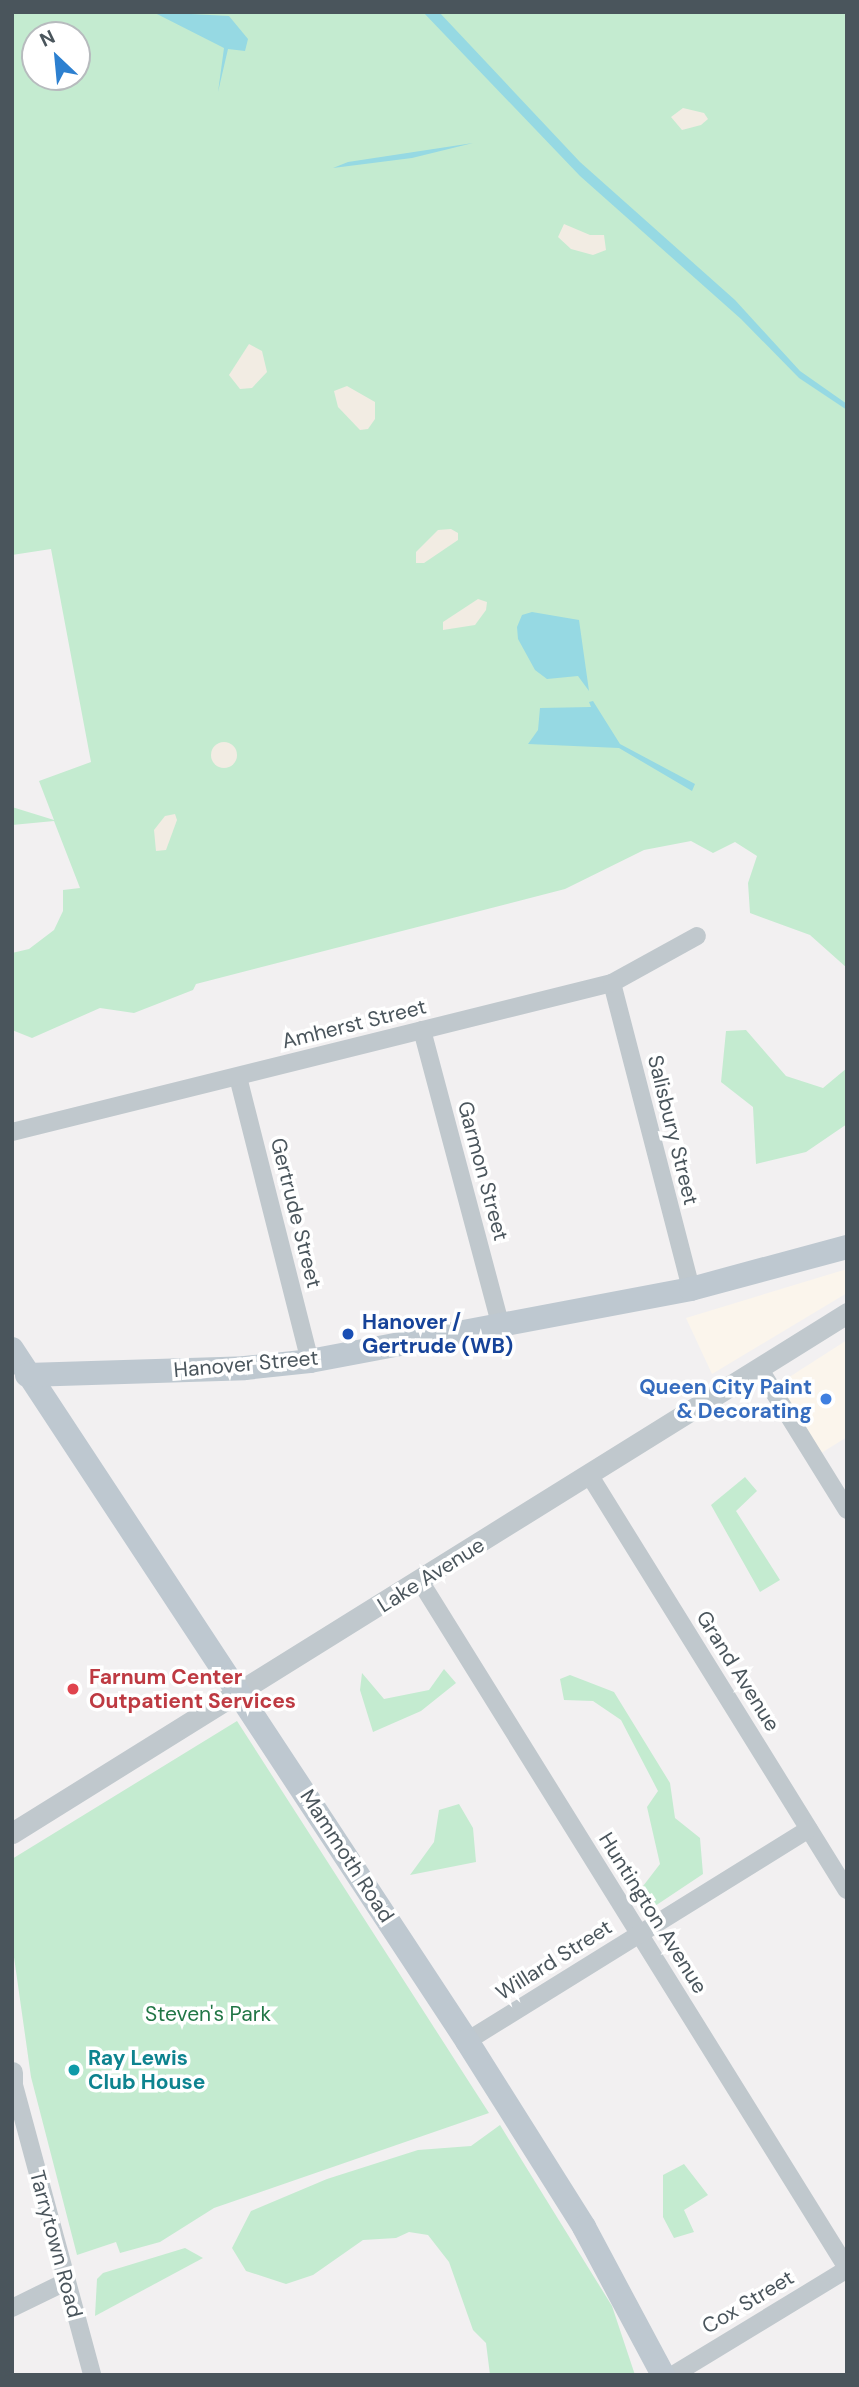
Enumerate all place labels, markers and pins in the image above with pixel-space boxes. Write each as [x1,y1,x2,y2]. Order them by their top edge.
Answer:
place label: Hanover / Gertrude (WB) [362,1309,513,1359]
marker: Hanover / Gertrude (WB) [340,1326,356,1342]
place label: Queen City Paint & Decorating [639,1374,812,1424]
marker: Queen City Paint & Decorating [818,1391,834,1407]
place label: Farnum Center Outpatient Services [89,1664,296,1714]
marker: Farnum Center Outpatient Services [63,1679,83,1699]
place label: Ray Lewis Club House [88,2045,205,2095]
marker: Ray Lewis Club House [66,2062,82,2078]

